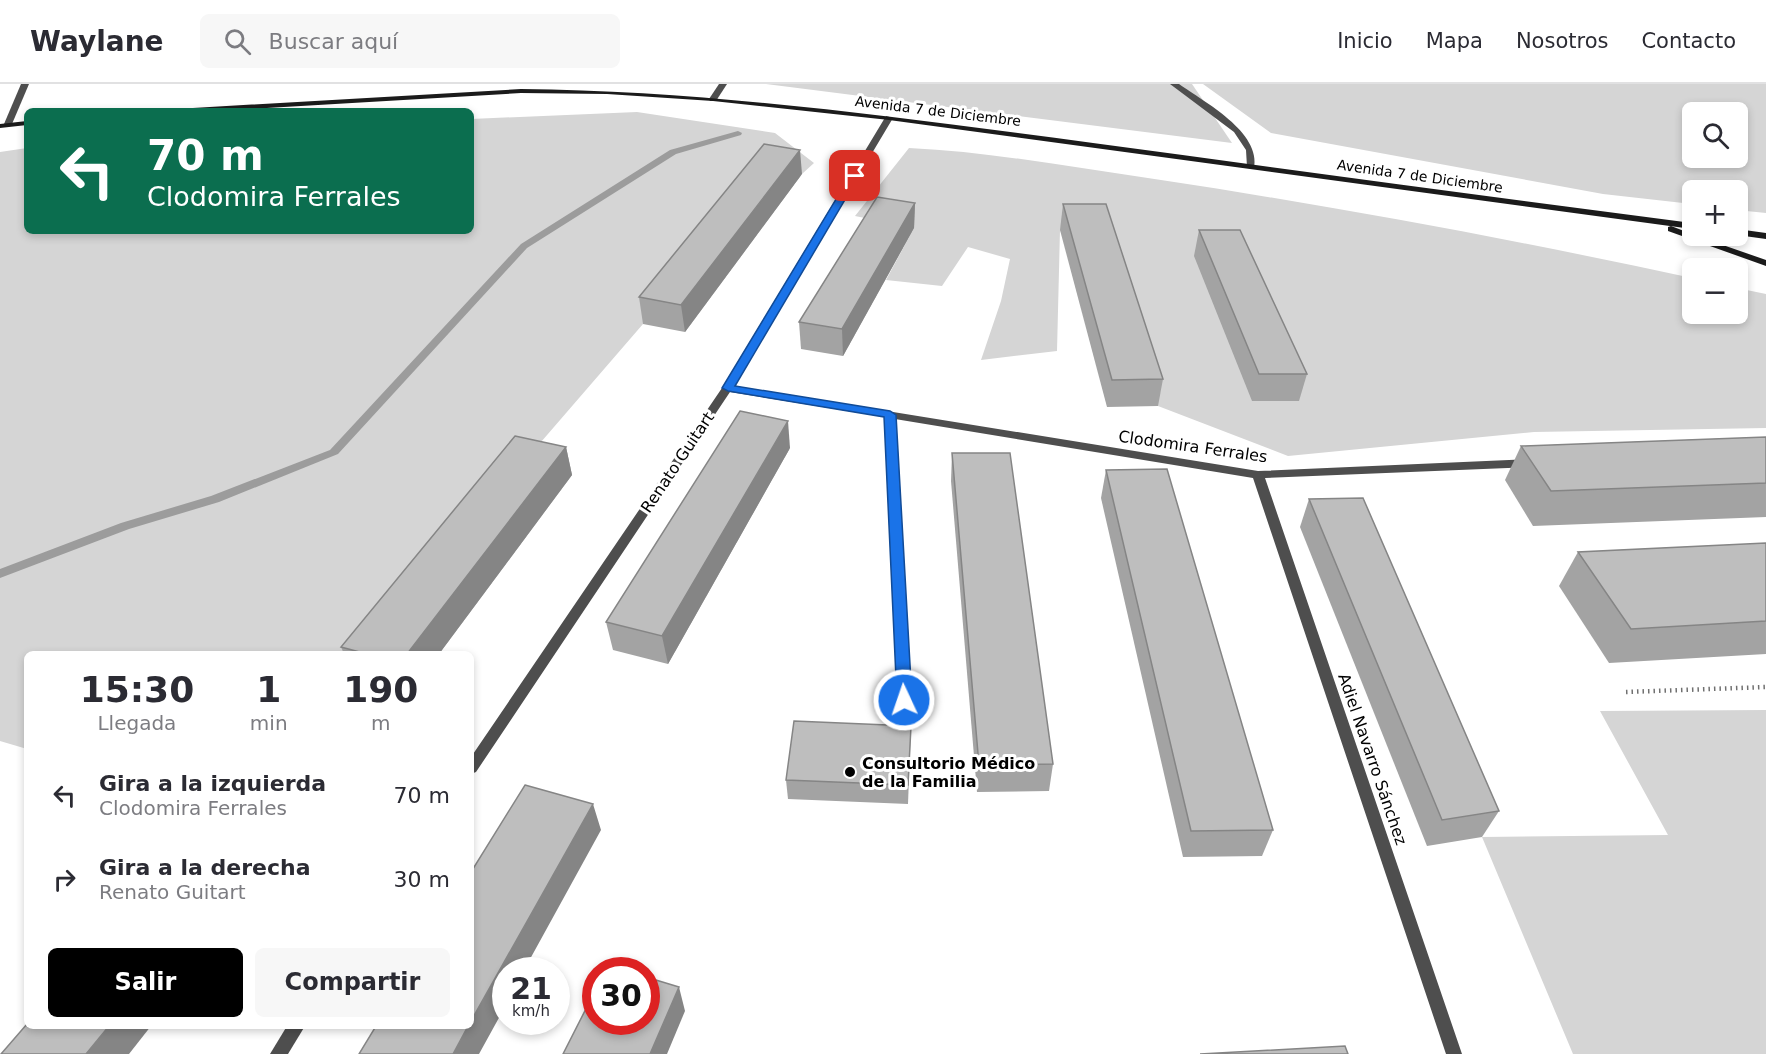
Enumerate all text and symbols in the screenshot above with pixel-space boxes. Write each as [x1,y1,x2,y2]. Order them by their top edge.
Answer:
search box [200,14,620,68]
text: Waylane [30,25,164,58]
icon: search [221,25,254,58]
text: Buscar aquí [269,29,398,54]
text: Inicio [1337,29,1393,53]
text: Mapa [1426,29,1483,53]
text: Nosotros [1516,29,1608,53]
text: Contacto [1641,29,1736,53]
street label: Avenida 7 de Diciembre [854,93,1022,129]
map controls [1682,102,1748,324]
button: search [1682,102,1748,168]
text: 70 m [147,131,264,180]
icon: left [48,132,126,210]
pin [829,150,880,201]
street label: Avenida 7 de Diciembre [1336,156,1504,196]
icon: arrive [838,159,871,192]
button: + [1682,180,1748,246]
text: Clodomira Ferrales [147,181,401,212]
button: − [1682,258,1748,324]
street label: Renato Guitart [637,408,718,516]
street label: Clodomira Ferrales [1117,427,1269,466]
position arrow [872,668,936,732]
text: 15:30 [80,669,194,710]
text: 1 [256,669,281,710]
text: 190 [343,669,418,710]
street label: Adiel Navarro Sánchez [1334,671,1411,848]
text: Llegada [97,711,176,735]
text: min [250,711,288,735]
text: m [371,711,391,735]
place label: Consultorio Médico de la Familia [862,754,1035,791]
marker: Consultorio Médico de la Familia [843,765,857,779]
text: Gira a la izquierda [99,771,326,796]
icon: left [48,779,81,812]
text: 70 m [394,783,450,808]
text: Clodomira Ferrales [99,796,287,820]
text: Gira a la derecha [99,855,311,880]
icon: right [48,863,81,896]
text: 30 m [394,867,450,892]
text: Renato Guitart [99,880,246,904]
button: Salir [48,948,243,1017]
button: Compartir [255,948,450,1017]
speed limit sign: 30 [582,957,660,1035]
text: 21 [510,971,552,1006]
text: km/h [512,1002,550,1020]

